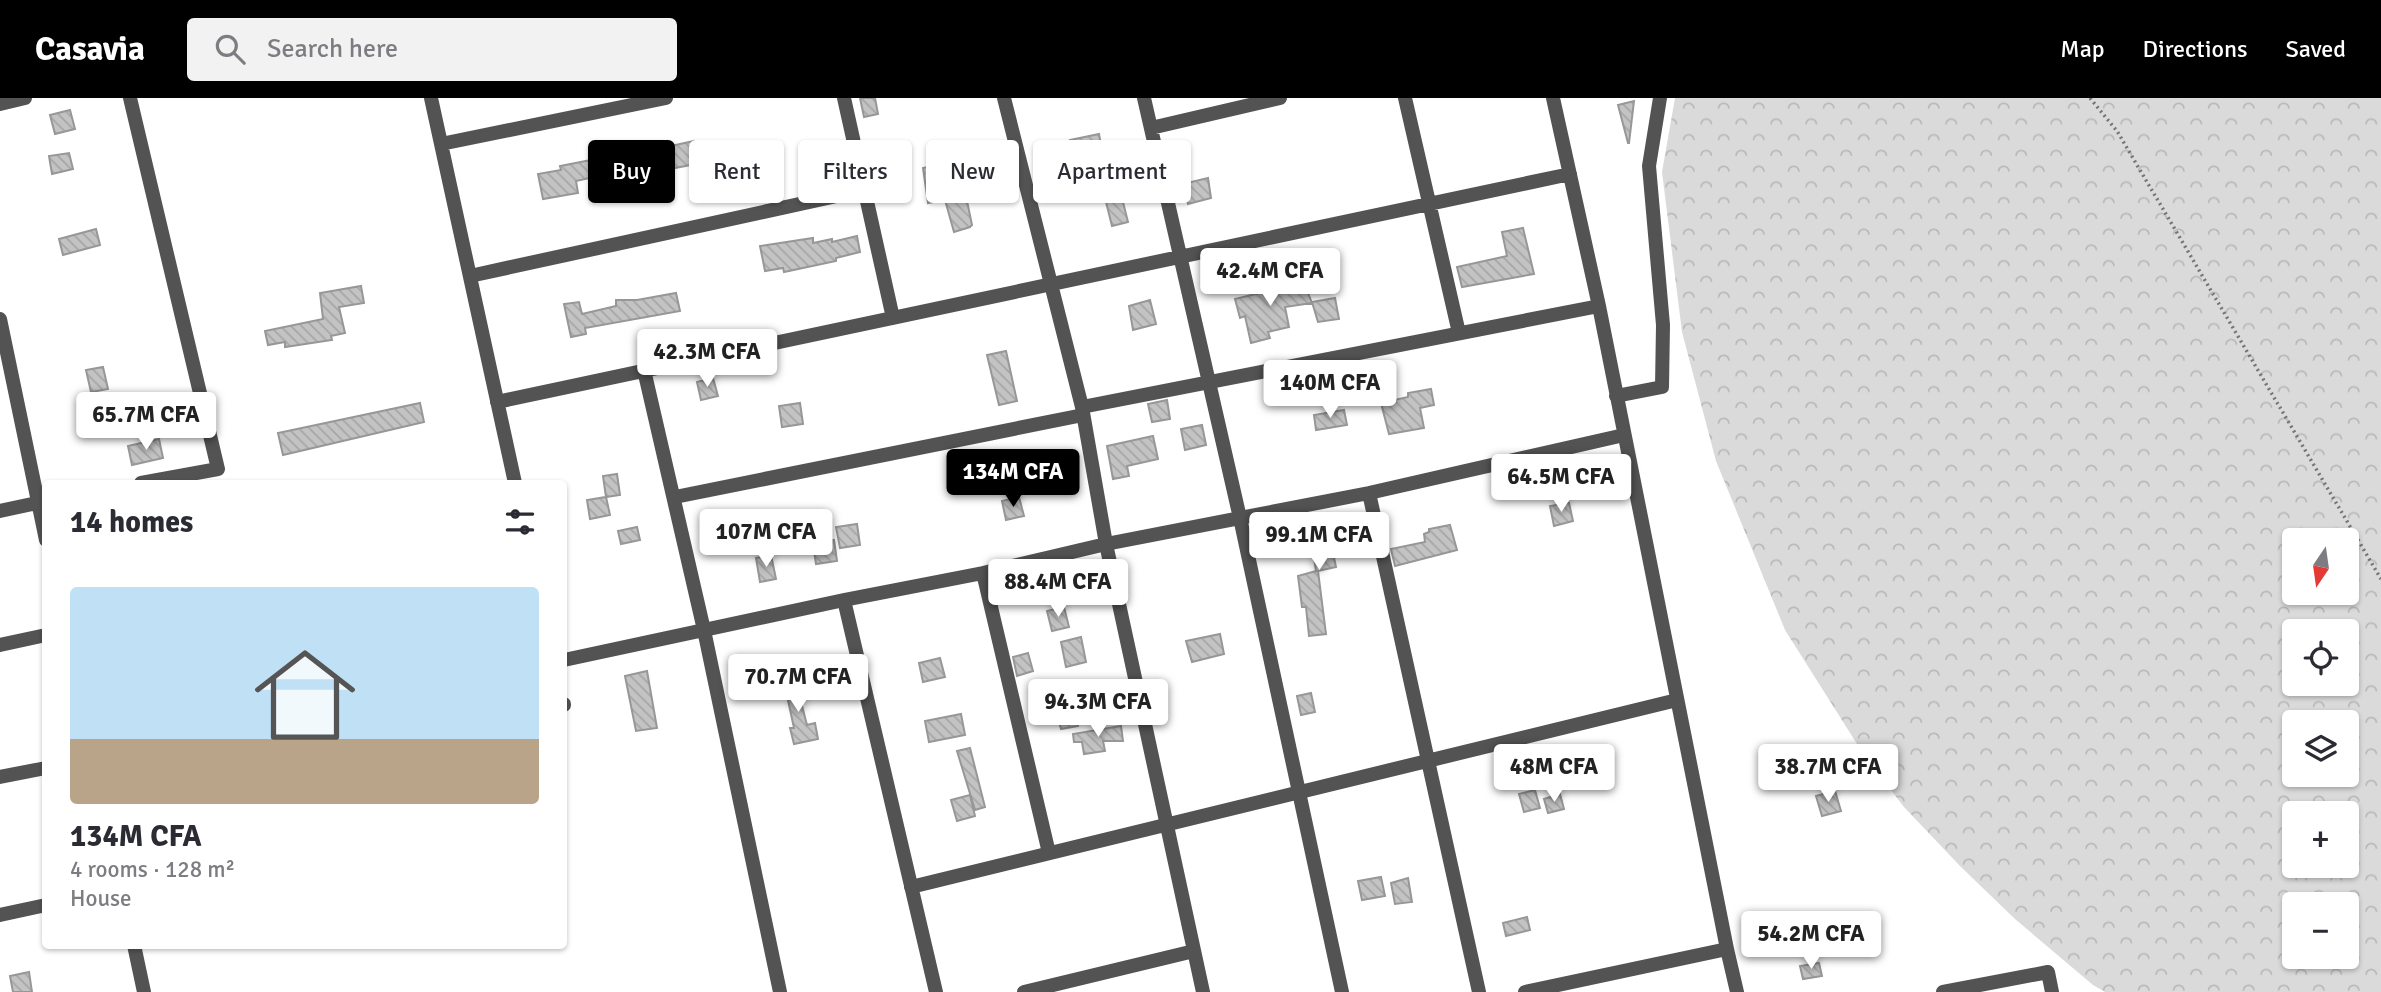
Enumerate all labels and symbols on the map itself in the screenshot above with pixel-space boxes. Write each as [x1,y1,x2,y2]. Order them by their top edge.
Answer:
pin: 42.4M CFA [1190,248,1350,308]
pin: 42.3M CFA [627,330,787,389]
pin: 140M CFA [1258,360,1402,420]
pin: 65.7M CFA [66,392,226,452]
pin: 134M CFA [941,450,1085,509]
pin: 64.5M CFA [1481,454,1641,514]
pin: 107M CFA [694,510,838,569]
pin: 99.1M CFA [1239,512,1399,572]
north arrow [2282,528,2359,606]
pin: 88.4M CFA [978,560,1138,619]
pin: 70.7M CFA [718,654,878,714]
pin: 94.3M CFA [1018,680,1178,739]
pin: 48M CFA [1489,744,1619,804]
pin: 38.7M CFA [1748,744,1908,804]
pin: 54.2M CFA [1731,912,1891,971]

